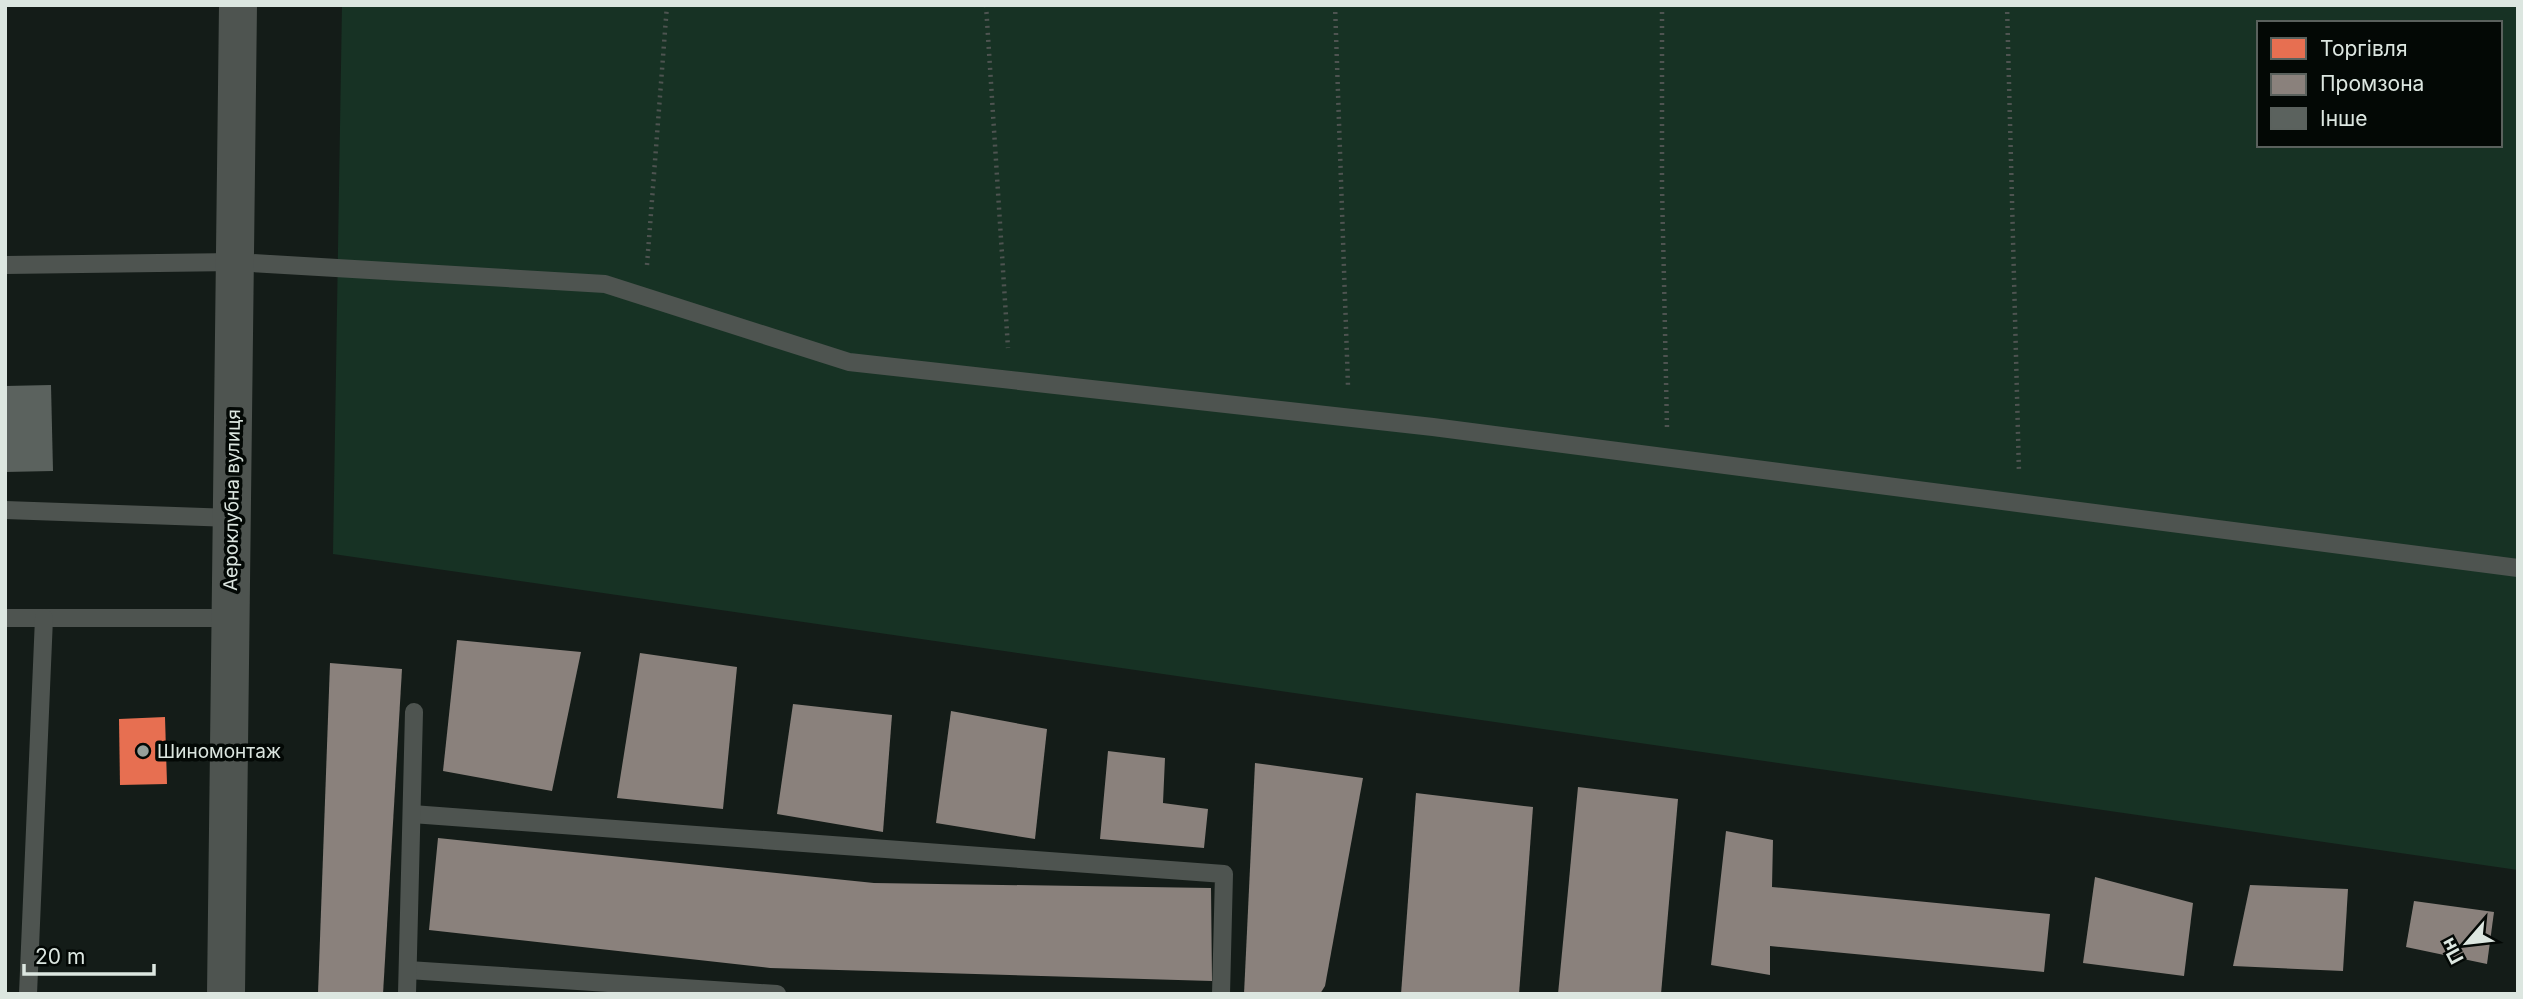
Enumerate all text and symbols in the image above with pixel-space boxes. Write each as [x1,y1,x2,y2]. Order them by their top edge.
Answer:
legend [2257,21,2502,147]
text: Торгівля [2320,36,2408,61]
text: Промзона [2320,71,2424,96]
text: Інше [2320,106,2368,131]
street label: Аероклубна вулиця [219,409,245,591]
place label: Шиномонтаж [157,740,281,763]
marker: Шиномонтаж [135,743,151,759]
north arrow [2432,908,2502,978]
scale bar [24,932,154,976]
text: Пн [2436,934,2469,968]
text: 20 m [35,944,85,969]

